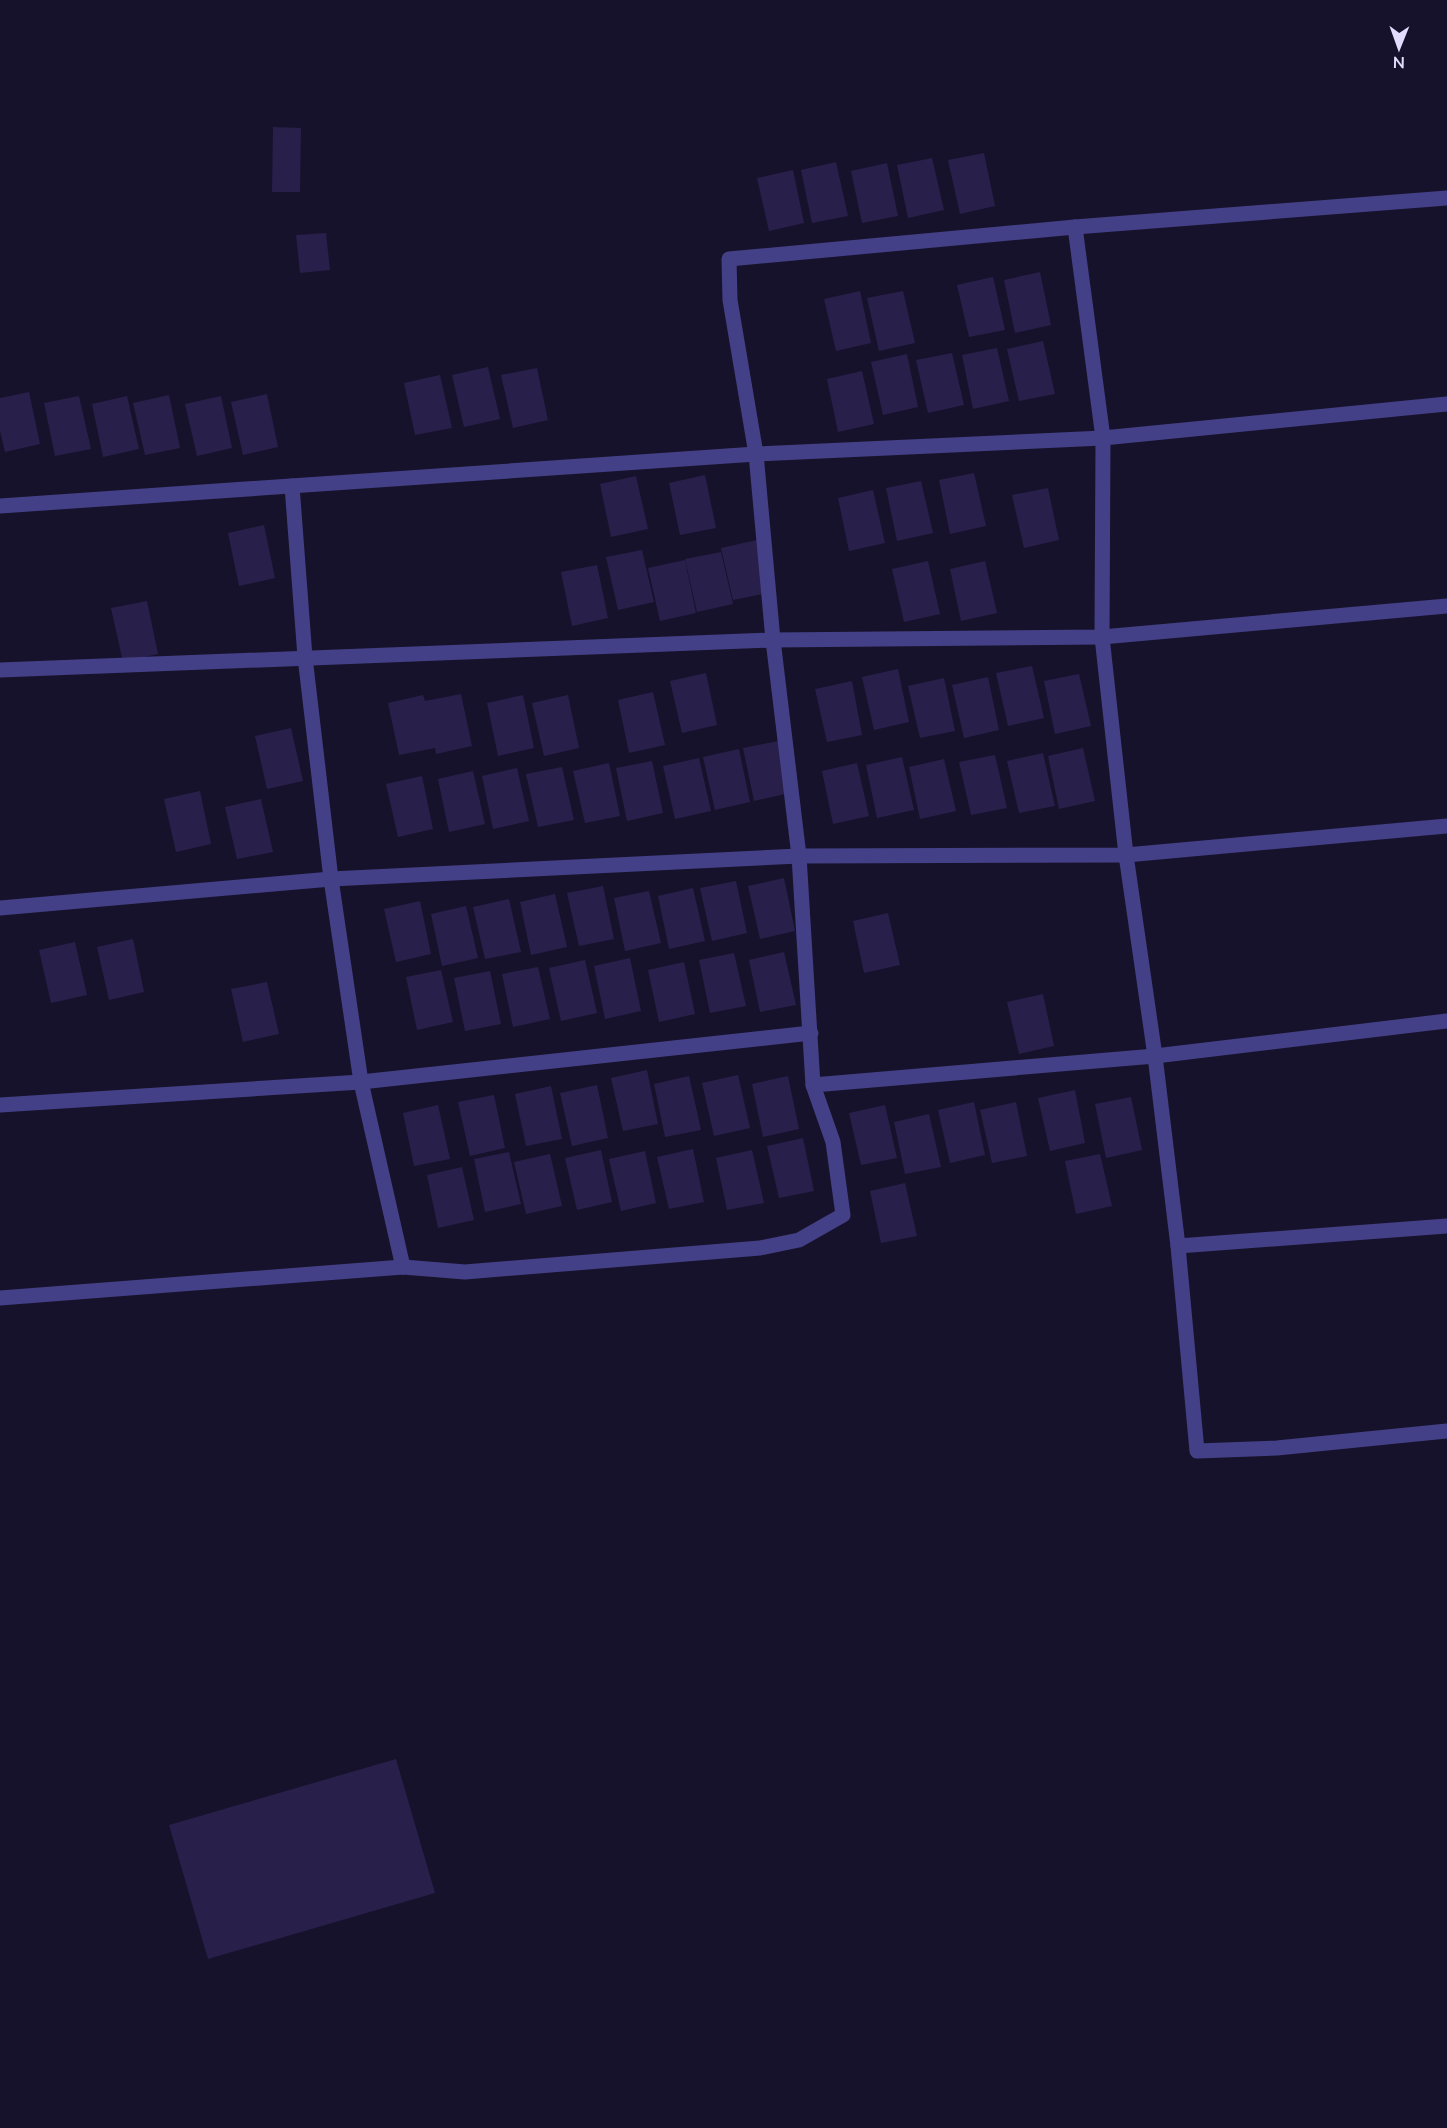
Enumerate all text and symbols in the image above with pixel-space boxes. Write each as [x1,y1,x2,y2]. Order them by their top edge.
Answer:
north arrow [1369,18,1429,78]
text: N [1393,53,1405,73]

